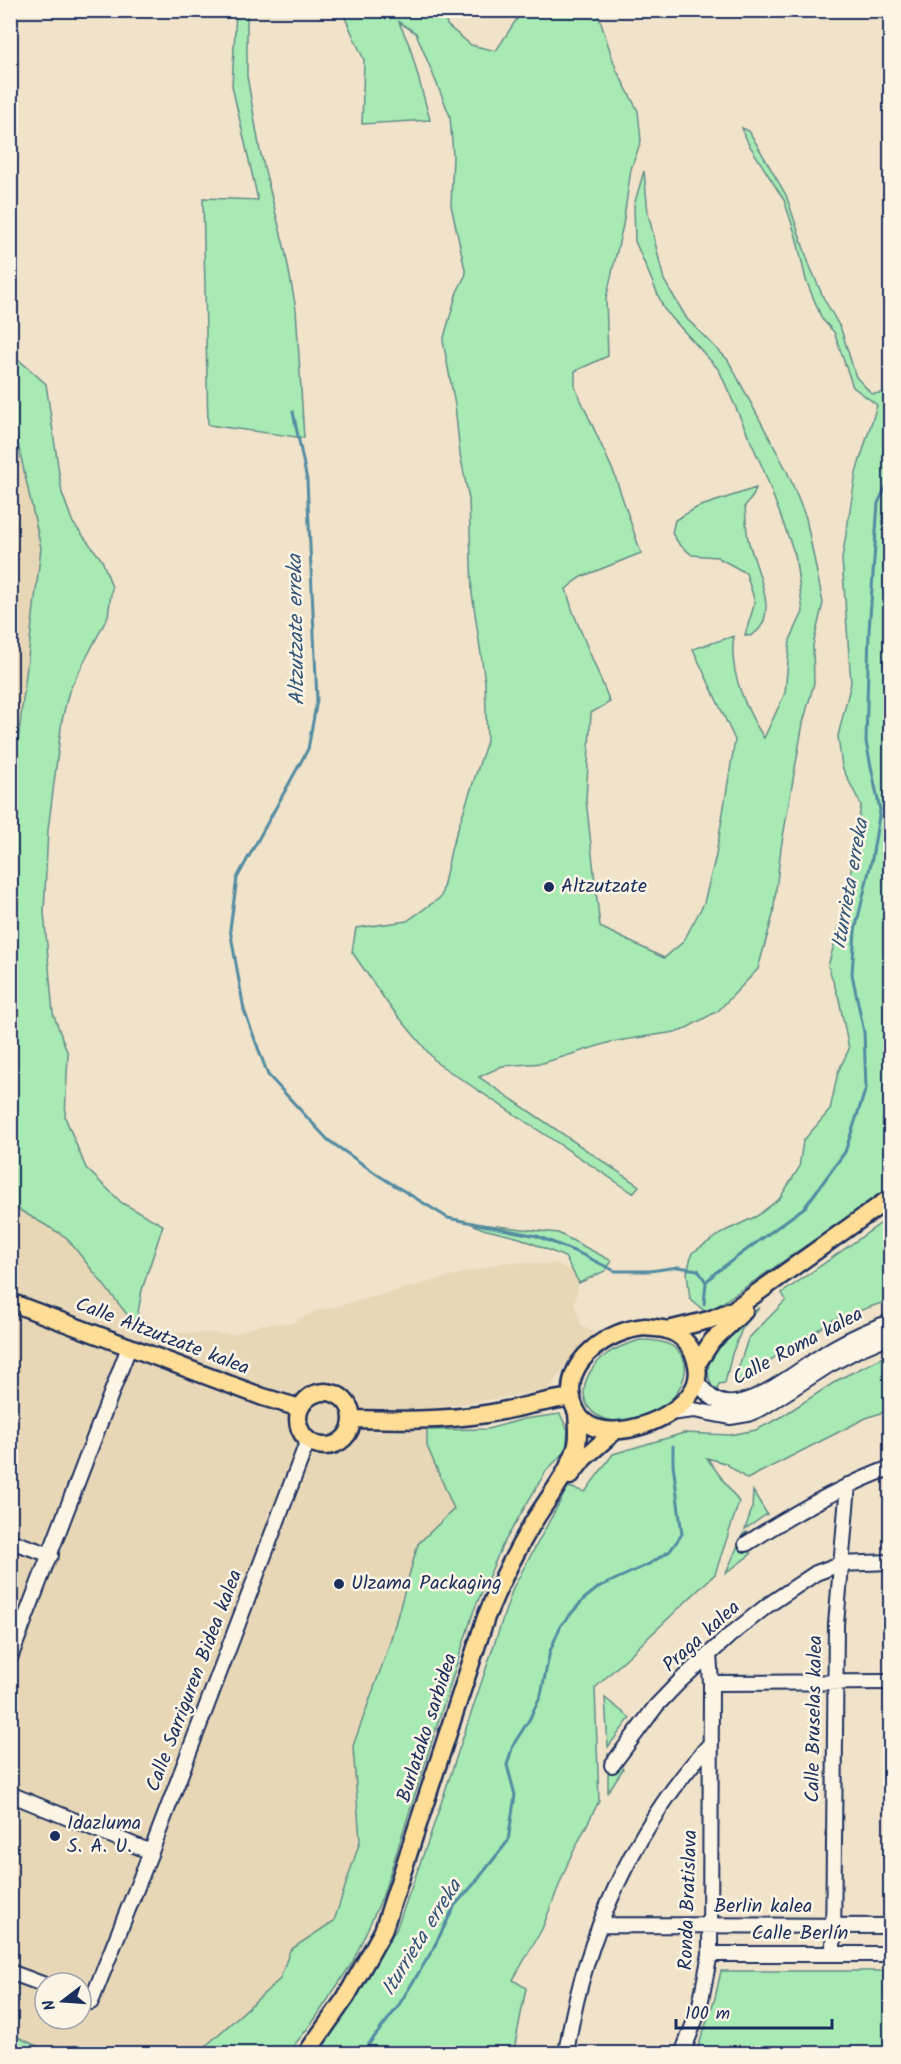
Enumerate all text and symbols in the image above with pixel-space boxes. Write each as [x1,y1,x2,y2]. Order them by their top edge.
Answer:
water label: Altzutzate erreka [279,553,315,706]
water label: Iturrieta erreka [823,815,879,952]
place label: Altzutzate [561,871,647,903]
marker: Altzutzate [542,880,556,894]
street label: Calle Altzutzate kalea [70,1289,254,1385]
street label: Calle Roma kalea [727,1299,869,1395]
street label: Calle Sarriguren Bidea kalea [138,1565,252,1797]
place label: Ulzama Packaging [351,1568,502,1600]
marker: Ulzama Packaging [332,1577,346,1591]
street label: Praga kalea [656,1593,748,1681]
street label: Calle Bruselas kalea [798,1635,832,1803]
street label: Burlatako sarbidea [389,1649,467,1807]
place label: Idazluma S. A. U. [67,1808,141,1863]
marker: Idazluma S. A. U. [48,1829,62,1843]
street label: Ronda Bratislava [671,1829,707,1971]
water label: Iturrieta erreka [373,1872,472,2003]
street label: Berlin kalea [714,1891,812,1923]
street label: Calle Berlín [752,1918,848,1950]
north arrow [33,1971,93,2031]
scale bar [676,1992,832,2030]
text: N [37,1996,64,2013]
text: 100 m [685,2000,730,2029]

